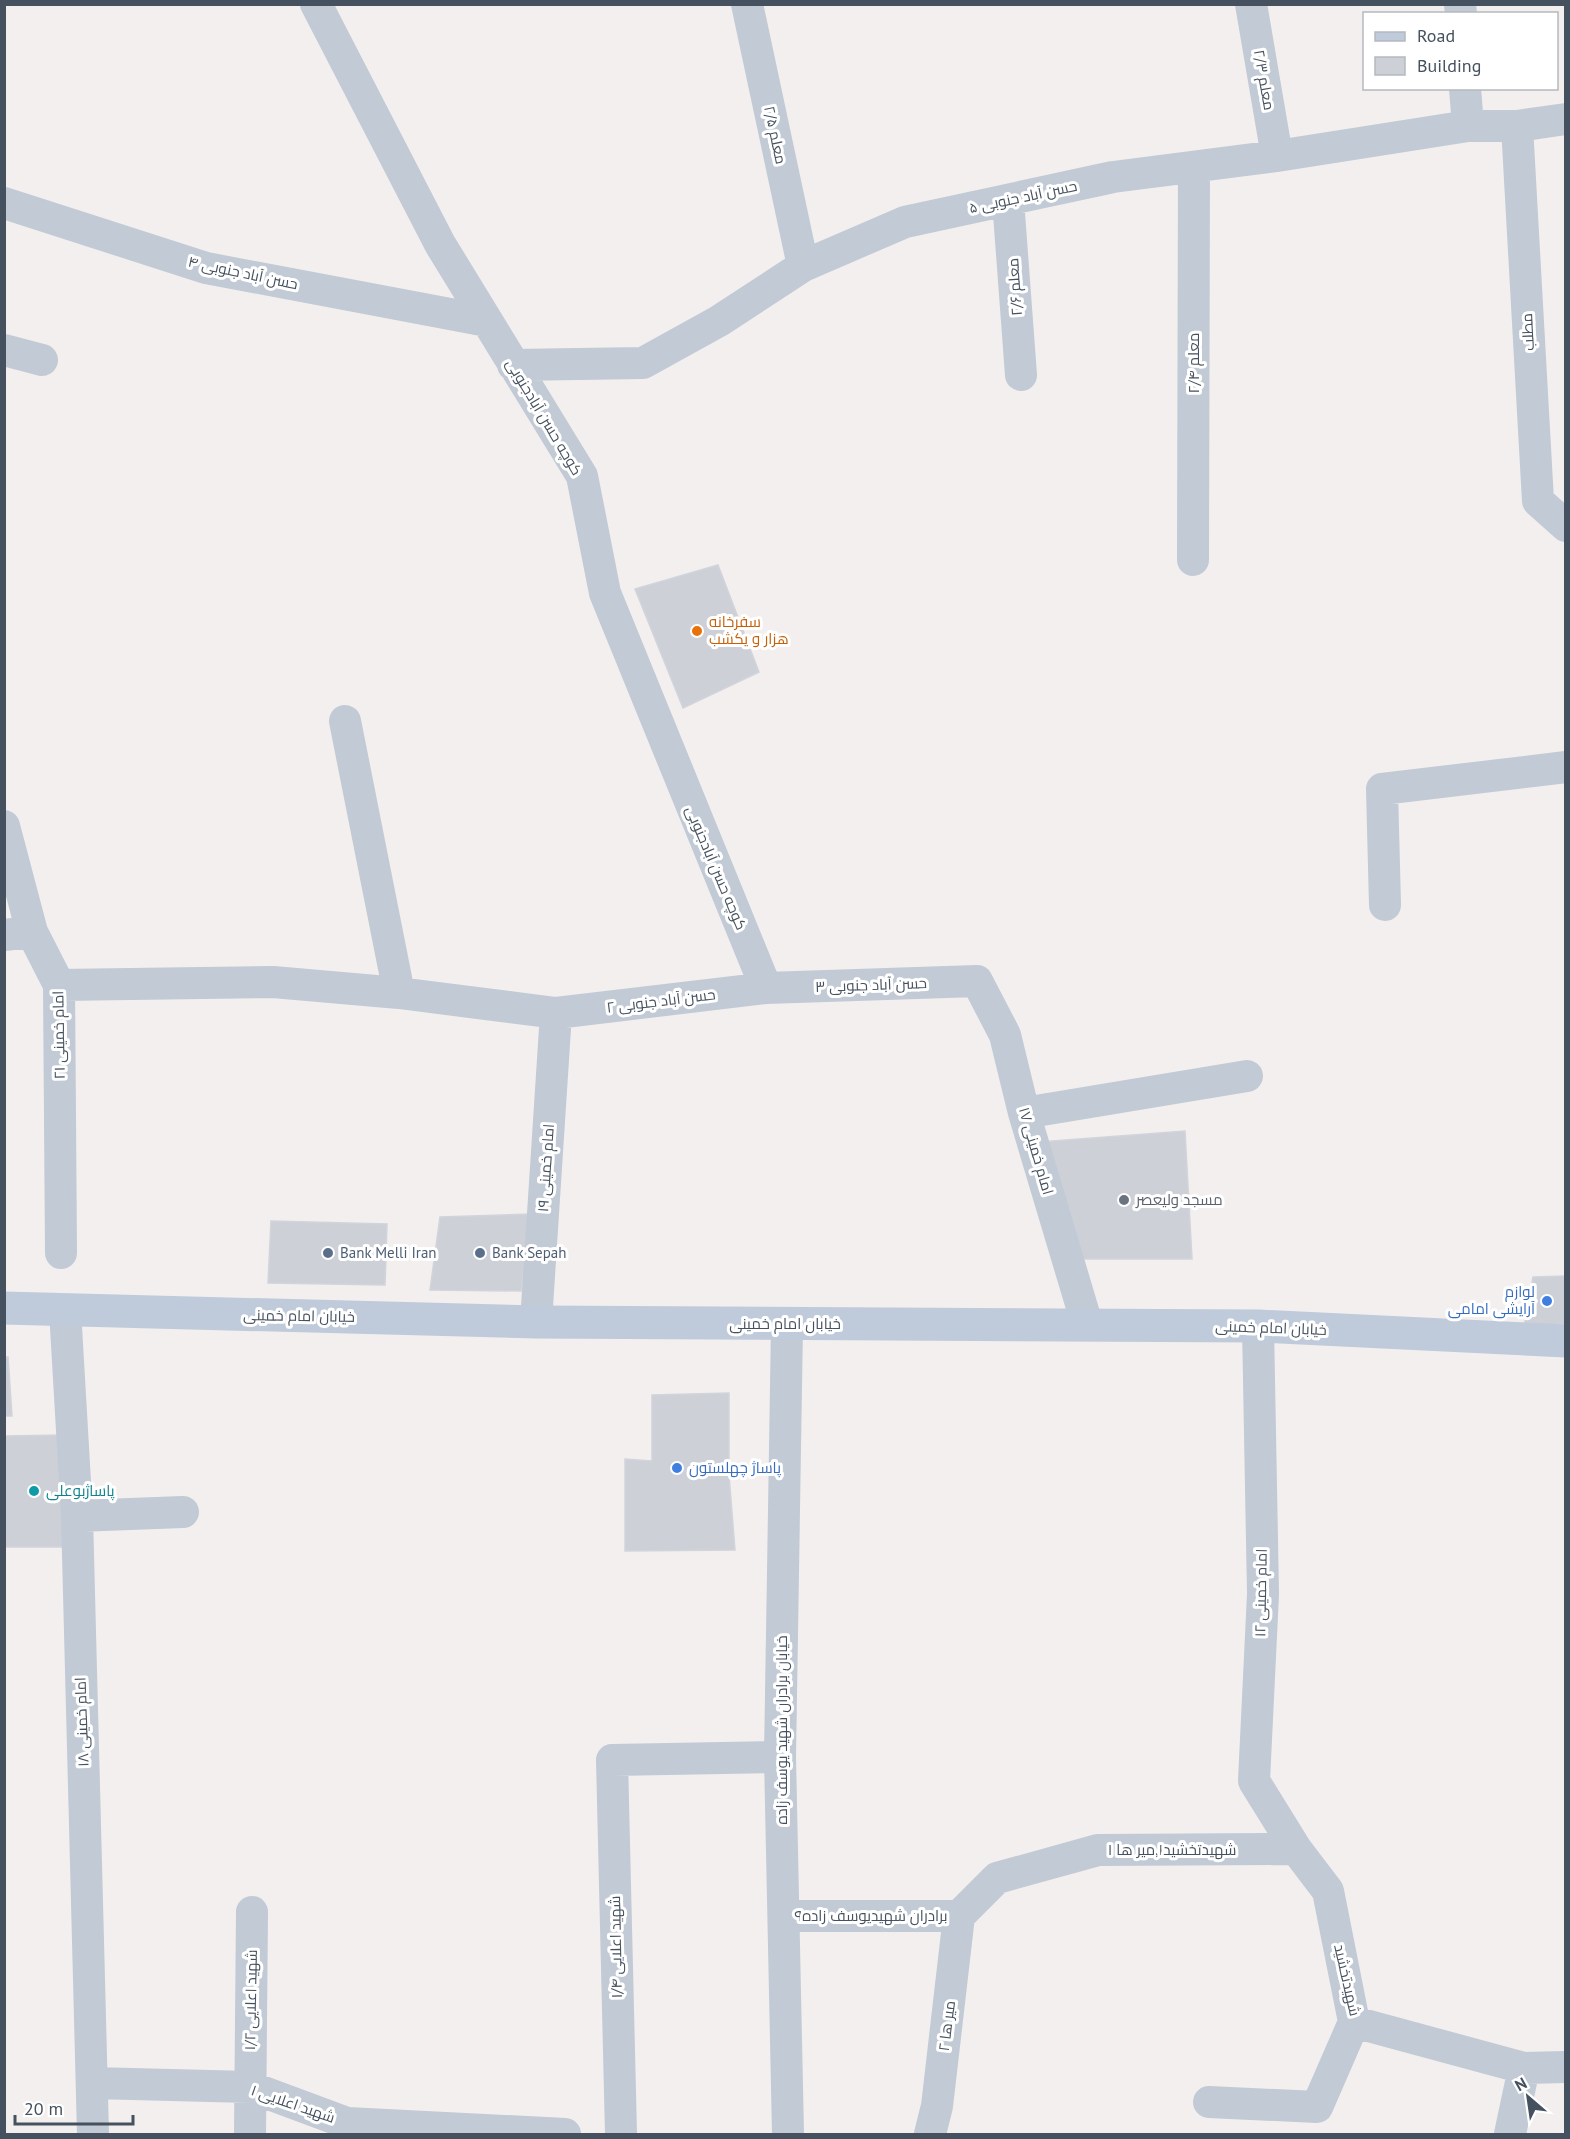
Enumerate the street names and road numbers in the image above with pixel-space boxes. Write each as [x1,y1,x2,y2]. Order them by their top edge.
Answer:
street label: معلم ۲/۳ [1249,48,1279,112]
street label: معلم ۲/۵ [759,104,791,166]
street label: حسن آباد جنوبی ۵ [967,176,1079,218]
street label: حسن آباد جنوبی ۴ [186,252,300,294]
street label: معلم ۲/۶ [1003,257,1027,317]
street label: مطلب [1517,313,1538,351]
street label: معلم ۲/۴ [1184,333,1204,393]
street label: کوچه حسن آبادجنوبی [501,355,587,479]
street label: کوچه حسن آبادجنوبی [681,803,751,933]
street label: حسن آباد جنوبی ۳ [815,973,927,997]
street label: حسن آباد جنوبی ۲ [605,984,717,1018]
street label: امام خمینی ۲۱ [48,991,70,1079]
street label: امام خمینی ۱۷ [1014,1105,1058,1197]
street label: امام خمینی ۱۹ [533,1123,559,1213]
street label: خیابان امام خمینی [243,1305,355,1327]
street label: خیابان امام خمینی [729,1314,841,1334]
street label: خیابان امام خمینی [1215,1316,1327,1340]
street label: امام خمینی ۱۲ [1250,1549,1272,1637]
street label: خیابان برادران شهید یوسف زاده [772,1636,792,1825]
street label: امام خمینی ۱۸ [70,1677,94,1767]
street label: شهیدتخشید۱,میر ها ۱ [1108,1840,1236,1860]
street label: شهید اعلایی ۱/۴ [605,1895,627,1999]
street label: برادران شهیدیوسف زاده۹ [794,1906,948,1926]
street label: شهیدتخشید [1329,1942,1365,2018]
street label: شهید اعلایی ۱/۲ [240,1949,262,2051]
street label: میر ها ۲ [934,2000,959,2052]
street label: شهید اعلایی ۱ [248,2080,338,2128]

